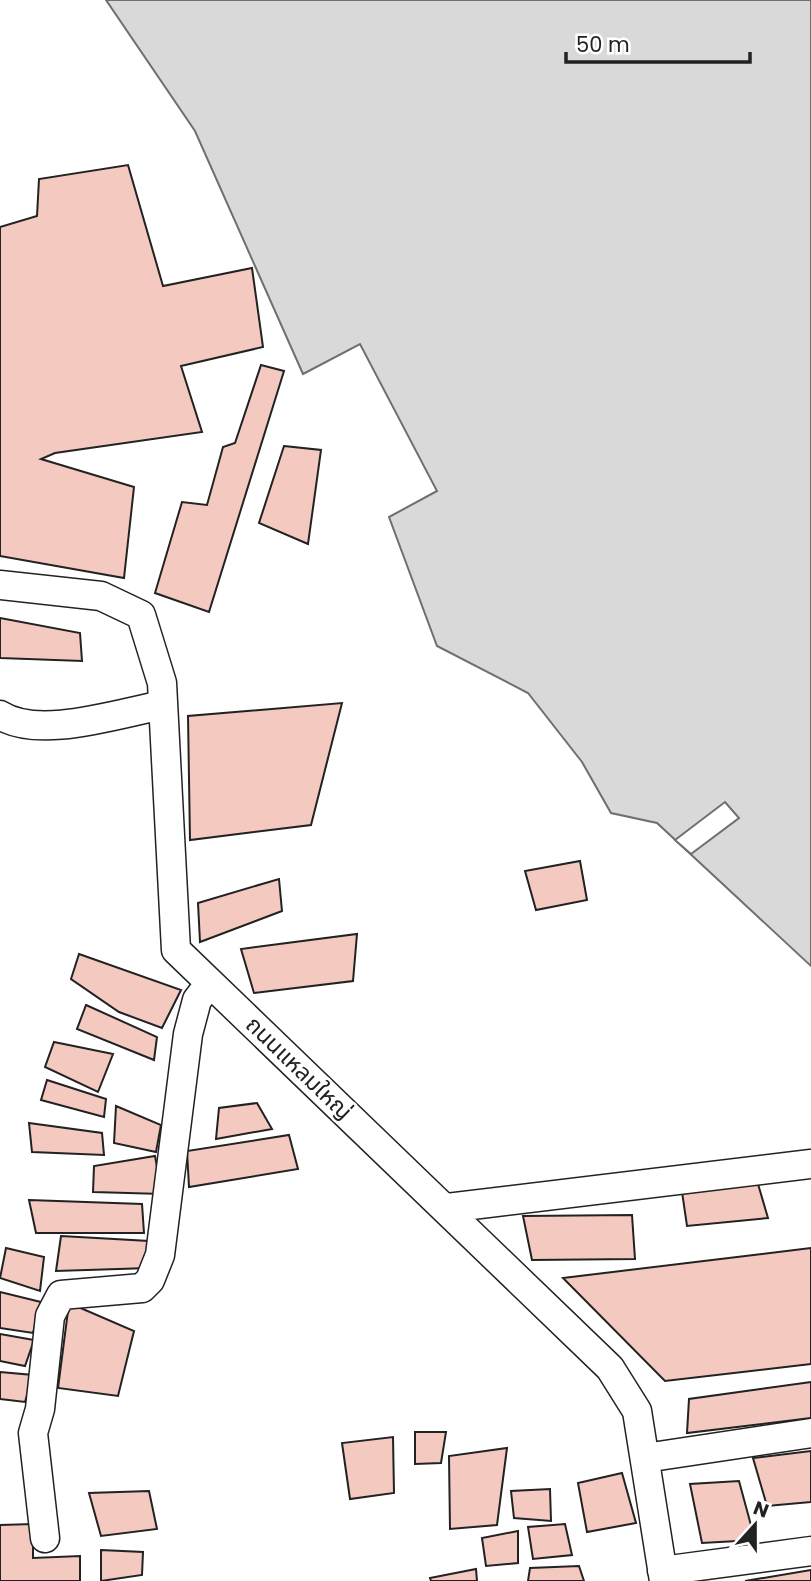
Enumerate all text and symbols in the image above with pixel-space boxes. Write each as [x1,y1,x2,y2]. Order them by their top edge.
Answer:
scale bar [566,21,750,65]
text: 50 m [576,30,630,59]
street label: ถนนแหลมใหญ่ [239,1009,359,1127]
north arrow [720,1490,790,1560]
text: N [749,1494,772,1525]

